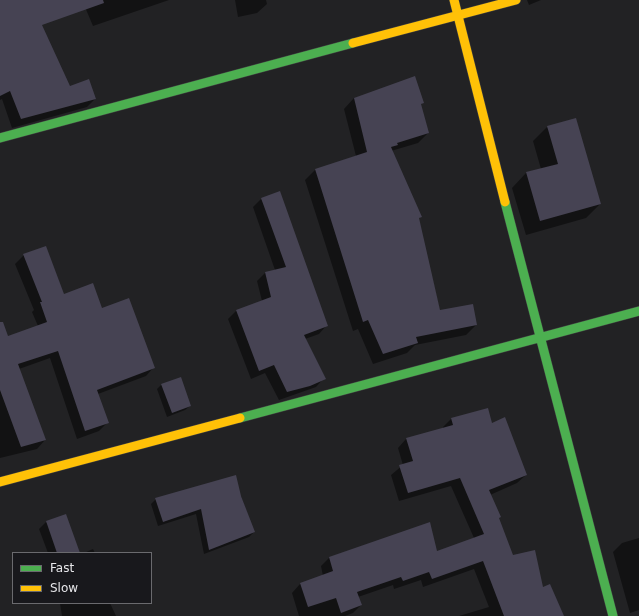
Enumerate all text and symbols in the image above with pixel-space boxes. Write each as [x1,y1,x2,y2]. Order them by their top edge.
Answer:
legend [12,552,152,604]
text: Fast [50,561,74,575]
text: Slow [50,581,78,595]

